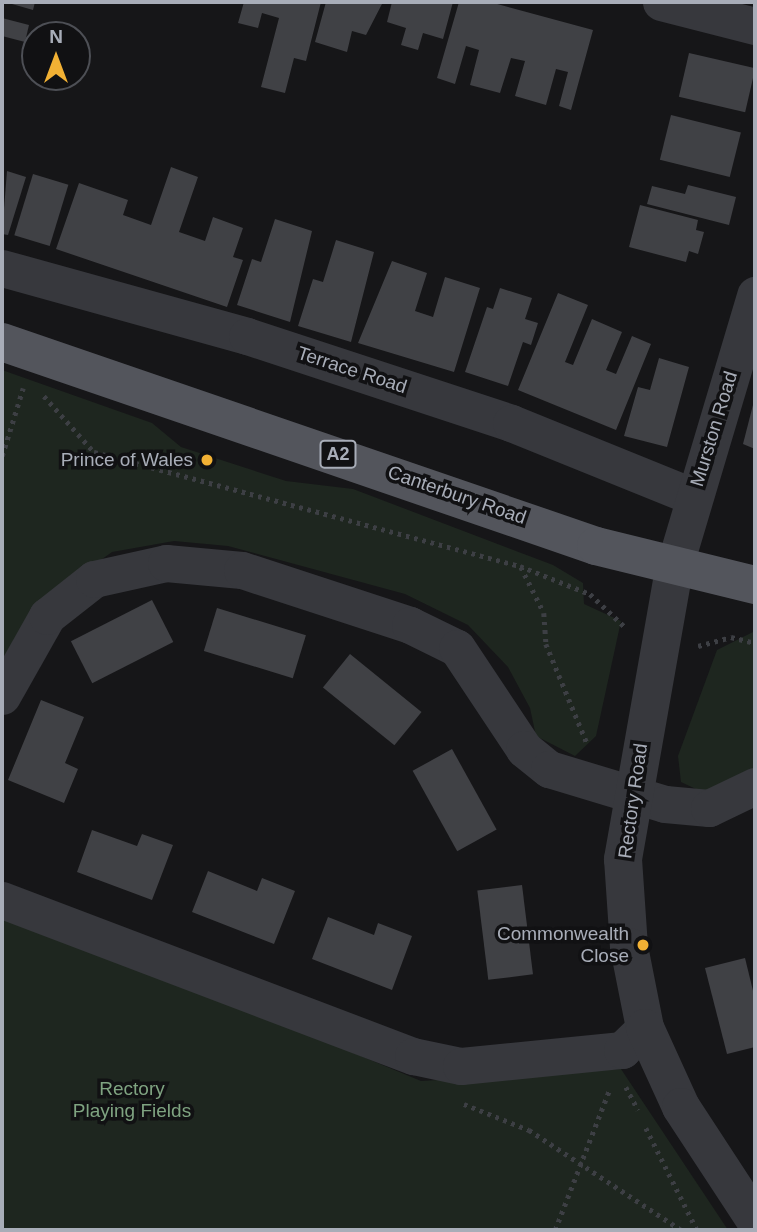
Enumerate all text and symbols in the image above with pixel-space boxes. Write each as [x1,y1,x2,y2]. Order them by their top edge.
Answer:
north arrow [21,21,91,91]
text: N [49,26,63,47]
street label: Terrace Road [294,342,410,398]
street label: Murston Road [686,369,742,489]
road number: A2 [319,440,357,468]
place label: Prince of Wales [61,449,193,471]
marker: Prince of Wales [199,452,215,468]
street label: Canterbury Road [385,461,529,529]
street label: Rectory Road [614,742,652,860]
place label: Commonwealth Close [497,923,629,967]
marker: Commonwealth Close [635,937,651,953]
park label: Rectory Playing Fields [73,1078,191,1122]

